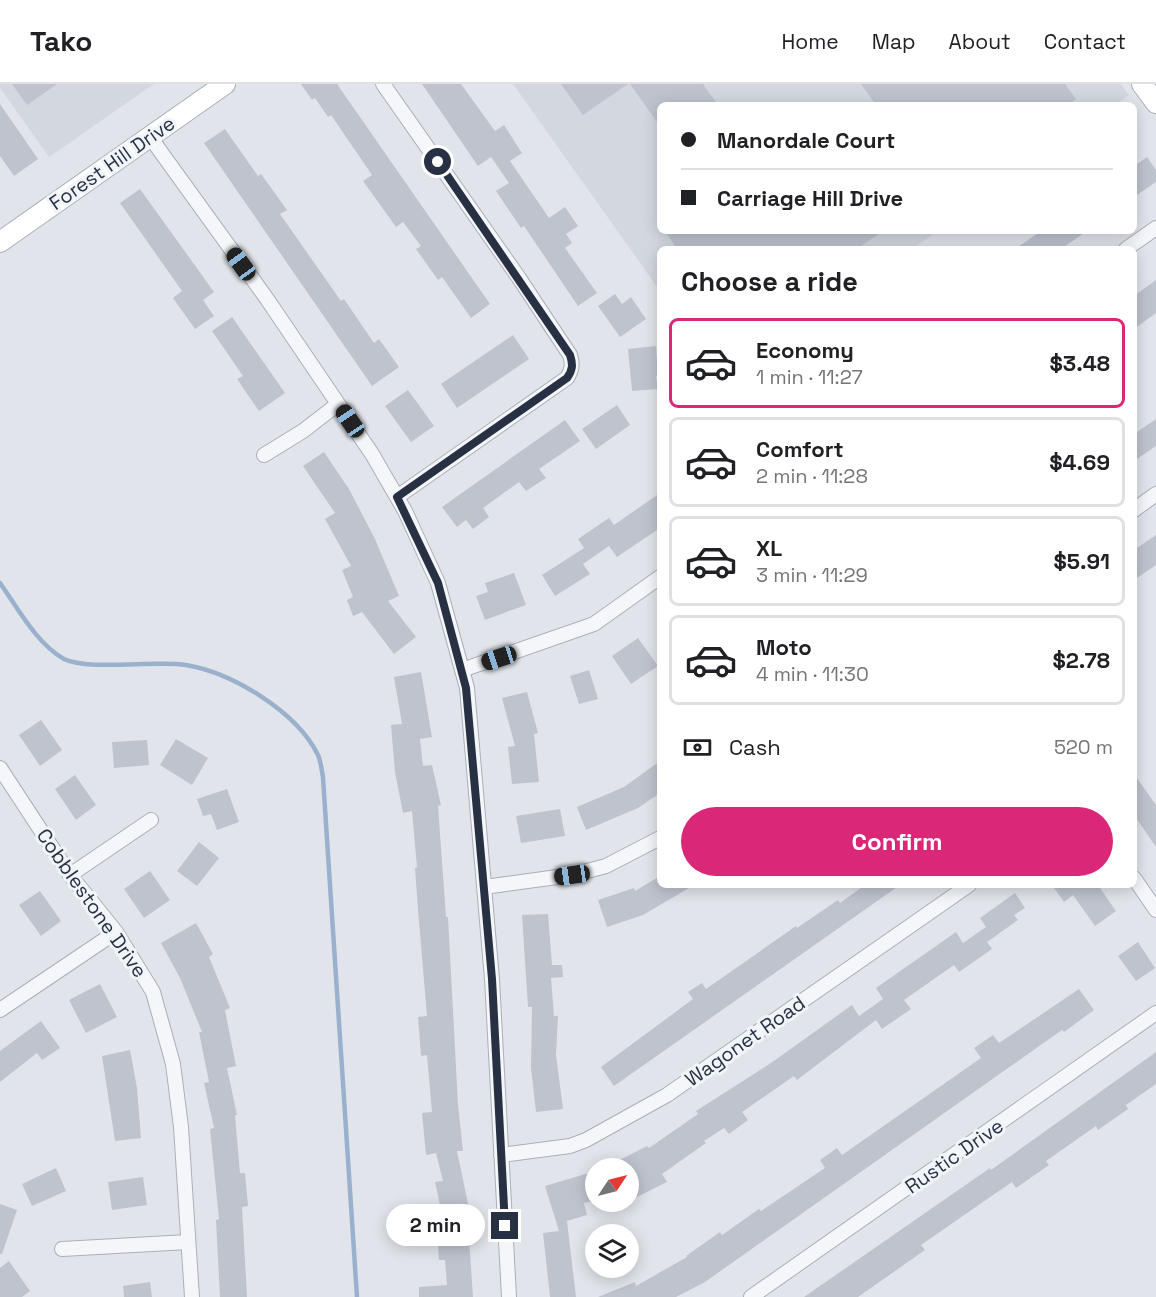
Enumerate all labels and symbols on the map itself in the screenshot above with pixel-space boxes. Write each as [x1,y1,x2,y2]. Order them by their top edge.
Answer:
street label: Forest Hill Drive [44,110,180,216]
route start [424,148,451,175]
car [223,244,259,284]
car [332,401,368,441]
car [479,644,519,672]
street label: Cobblestone Drive [31,823,153,983]
car [553,864,591,886]
street label: Wagonet Road [680,990,810,1092]
street label: Rustic Drive [900,1113,1008,1199]
north arrow [585,1158,639,1212]
callout: 2 min [385,1205,484,1247]
route end [491,1212,518,1239]

